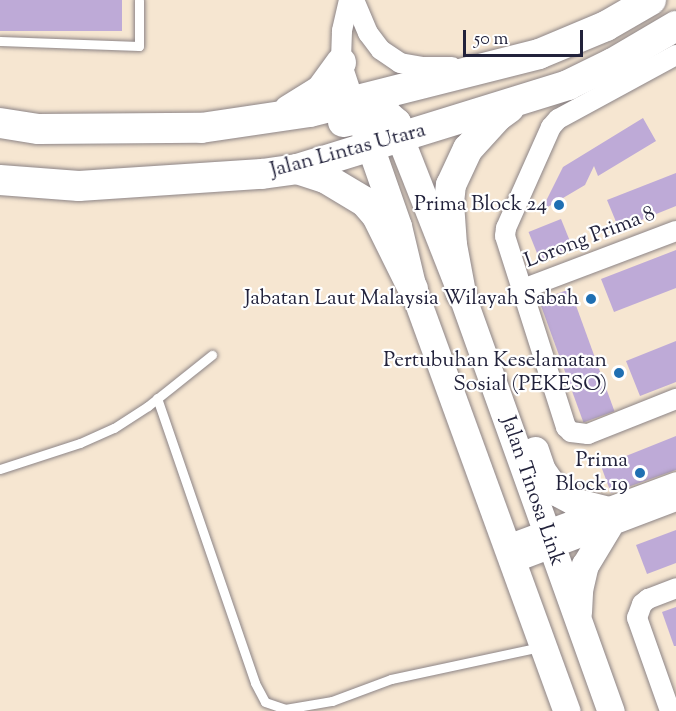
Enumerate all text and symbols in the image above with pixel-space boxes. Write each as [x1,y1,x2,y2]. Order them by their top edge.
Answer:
scale bar [466,18,586,56]
text: 50 m [474,27,508,53]
street label: Jalan Lintas Utara [268,118,428,184]
place label: Prima Block 24 [414,192,547,218]
marker: Prima Block 24 [552,198,566,212]
street label: Lorong Prima 8 [521,202,659,274]
place label: Jabatan Laut Malaysia Wilayah Sabah [244,286,579,312]
marker: Jabatan Laut Malaysia Wilayah Sabah [584,292,598,306]
place label: Pertubuhan Keselamatan Sosial (PEKESO) [383,348,607,398]
marker: Pertubuhan Keselamatan Sosial (PEKESO) [612,366,626,380]
street label: Jalan Tinosa Link [495,413,569,569]
place label: Prima Block 19 [555,448,628,498]
marker: Prima Block 19 [633,466,647,480]

